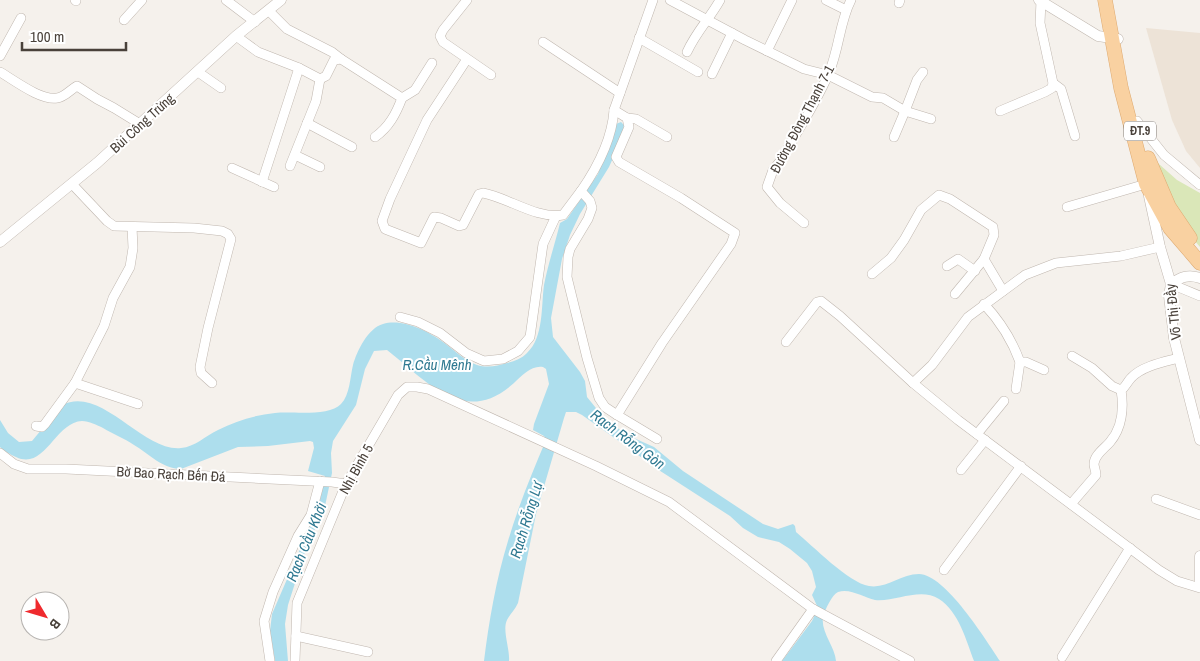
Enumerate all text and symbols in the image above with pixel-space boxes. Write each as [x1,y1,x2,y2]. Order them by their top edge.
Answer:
scale bar [22,20,126,52]
text: 100 m [30,26,64,47]
street label: Đường Đông Thạnh 7-1 [766,61,838,176]
street label: Bùi Công Trừng [106,89,178,157]
road number: ĐT.9 [1124,122,1156,140]
street label: Võ Thị Đầy [1161,283,1185,341]
water label: R.Cầu Mênh [402,354,472,375]
water label: Rạch Rỗng Gòn [586,404,670,474]
street label: Nhị Bình 5 [335,441,377,497]
street label: Bờ Bao Rạch Bến Đá [116,462,227,486]
water label: Rạch Rỗng Lự [504,477,548,561]
water label: Rạch Cầu Khởi [281,499,332,585]
north arrow [20,591,70,641]
text: B [46,615,65,633]

